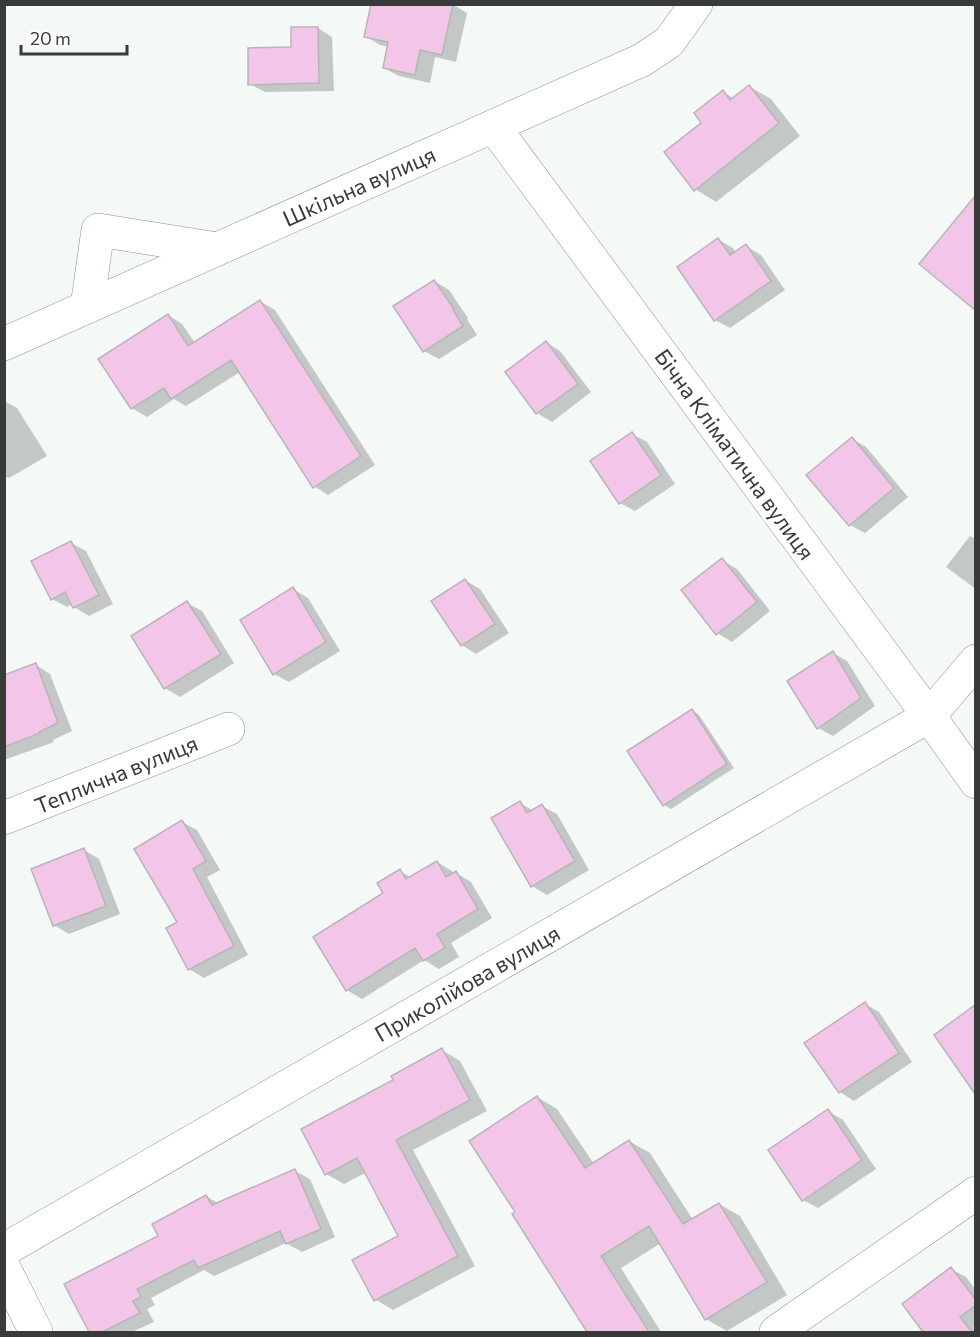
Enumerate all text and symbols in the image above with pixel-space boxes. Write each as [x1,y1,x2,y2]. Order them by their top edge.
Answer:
scale bar [21,18,128,56]
text: 20 m [30,27,71,49]
street label: Шкільна вулиця [278,140,440,232]
street label: Бічна Кліматична вулиця [649,343,821,565]
street label: Теплична вулиця [30,729,202,819]
street label: Приколійова вулиця [370,919,564,1047]

